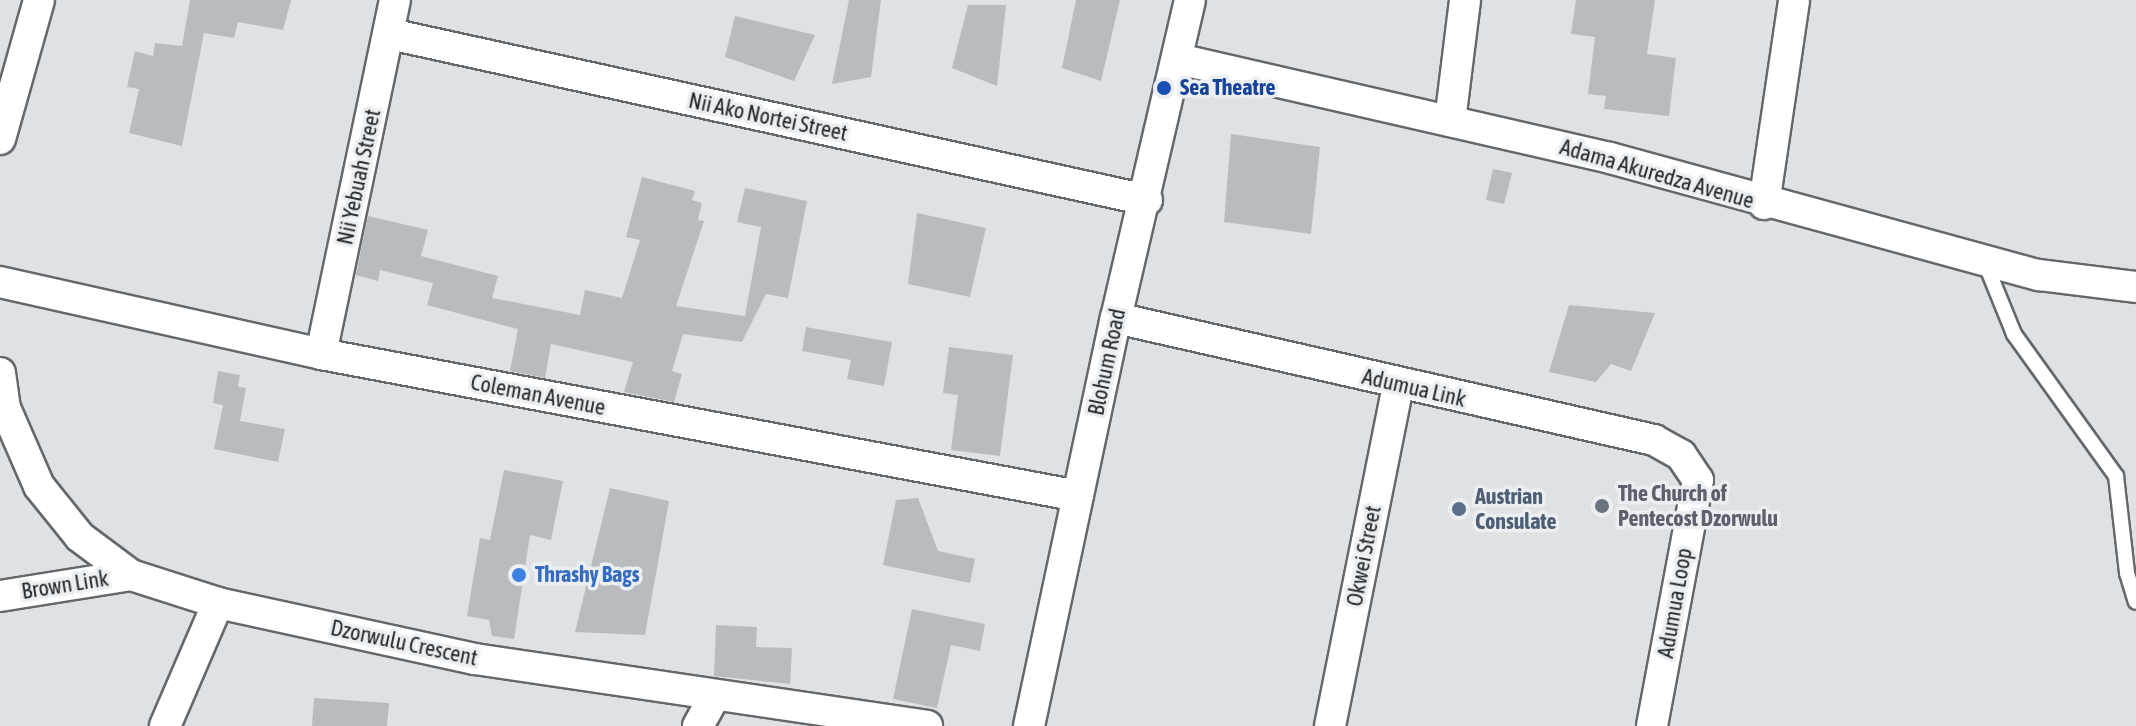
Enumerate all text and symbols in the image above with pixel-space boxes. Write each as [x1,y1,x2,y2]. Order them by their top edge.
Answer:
place label: Sea Theatre [1180,75,1275,101]
marker: Sea Theatre [1155,79,1173,97]
street label: Nii Ako Nortei Street [686,87,850,147]
street label: Nii Yebuah Street [332,107,386,247]
street label: Adama Akuredza Avenue [1557,134,1757,214]
street label: Blohum Road [1083,306,1131,418]
street label: Adumua Link [1360,363,1468,413]
street label: Coleman Avenue [468,369,608,421]
place label: The Church of Pentecost Dzorwulu [1618,480,1778,532]
place label: Austrian Consulate [1475,483,1556,534]
marker: The Church of Pentecost Dzorwulu [1593,497,1611,515]
marker: Austrian Consulate [1450,500,1468,518]
street label: Okwei Street [1341,504,1387,608]
street label: Adumua Loop [1652,546,1698,660]
place label: Thrashy Bags [535,562,640,588]
street label: Brown Link [20,565,110,605]
marker: Thrashy Bags [510,566,528,584]
street label: Dzorwulu Crescent [328,615,480,671]

